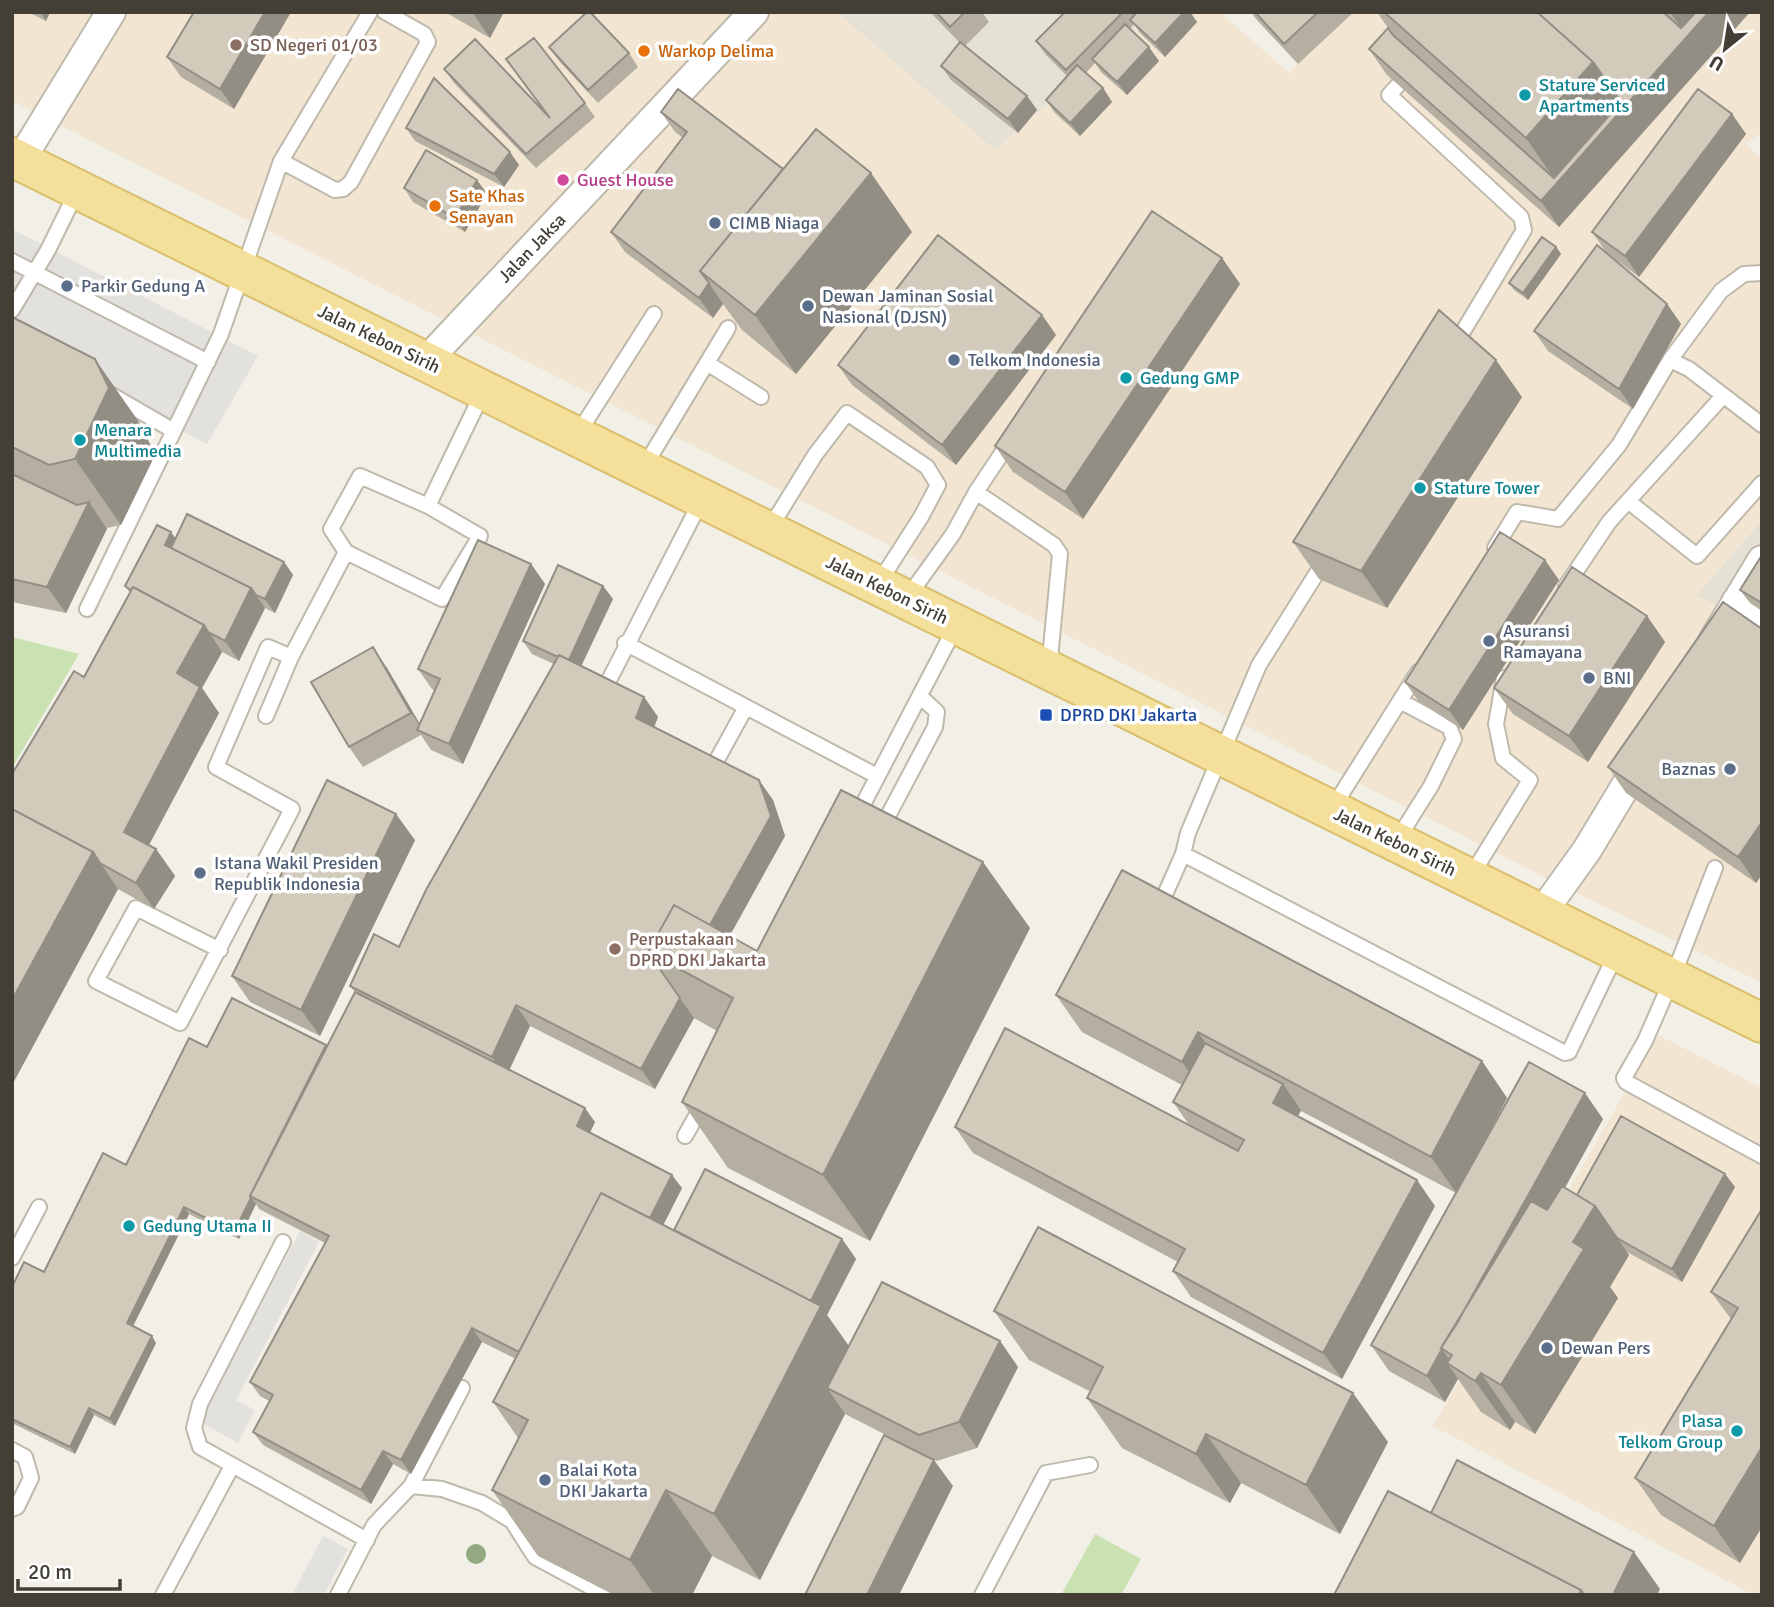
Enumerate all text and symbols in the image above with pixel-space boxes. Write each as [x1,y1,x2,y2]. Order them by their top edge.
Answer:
north arrow [1690,14,1760,84]
place label: SD Negeri 01/03 [250,34,378,56]
marker: SD Negeri 01/03 [228,37,244,53]
place label: Warkop Delima [658,40,774,62]
marker: Warkop Delima [636,43,652,59]
text: U [1705,49,1729,76]
place label: Stature Serviced Apartments [1539,74,1666,117]
marker: Stature Serviced Apartments [1517,87,1533,103]
place label: Guest House [577,169,674,191]
marker: Guest House [555,172,571,188]
place label: Sate Khas Senayan [449,185,525,228]
marker: Sate Khas Senayan [427,198,443,214]
street label: Jalan Jaksa [494,209,570,287]
place label: CIMB Niaga [729,212,819,234]
marker: CIMB Niaga [707,215,723,231]
place label: Parkir Gedung A [81,275,205,297]
marker: Parkir Gedung A [59,278,75,294]
place label: Dewan Jaminan Sosial Nasional (DJSN) [822,285,993,328]
marker: Dewan Jaminan Sosial Nasional (DJSN) [800,298,816,314]
street label: Jalan Kebon Sirih [314,300,444,378]
place label: Telkom Indonesia [968,349,1101,371]
marker: Telkom Indonesia [946,352,962,368]
place label: Gedung GMP [1140,367,1240,389]
marker: Gedung GMP [1118,370,1134,386]
place label: Menara Multimedia [94,419,182,462]
marker: Menara Multimedia [72,432,88,448]
place label: Stature Tower [1434,477,1540,499]
marker: Stature Tower [1412,480,1428,496]
street label: Jalan Kebon Sirih [822,551,952,629]
place label: Asuransi Ramayana [1503,620,1582,663]
marker: Asuransi Ramayana [1481,633,1497,649]
place label: BNI [1603,667,1631,689]
marker: BNI [1581,670,1597,686]
place label: DPRD DKI Jakarta [1060,704,1197,726]
marker: DPRD DKI Jakarta [1038,707,1054,723]
place label: Baznas [1661,758,1716,780]
marker: Baznas [1722,761,1738,777]
street label: Jalan Kebon Sirih [1330,803,1460,881]
place label: Istana Wakil Presiden Republik Indonesia [214,852,379,895]
marker: Istana Wakil Presiden Republik Indonesia [192,865,208,881]
place label: Perpustakaan DPRD DKI Jakarta [629,928,766,971]
marker: Perpustakaan DPRD DKI Jakarta [607,941,623,957]
place label: Gedung Utama II [143,1215,272,1237]
marker: Gedung Utama II [121,1218,137,1234]
place label: Dewan Pers [1561,1337,1651,1359]
marker: Dewan Pers [1539,1340,1555,1356]
place label: Plasa Telkom Group [1618,1410,1723,1453]
marker: Plasa Telkom Group [1729,1423,1745,1439]
place label: Balai Kota DKI Jakarta [559,1459,648,1502]
marker: Balai Kota DKI Jakarta [537,1472,553,1488]
scale bar [18,1548,119,1592]
text: 20 m [28,1559,72,1585]

